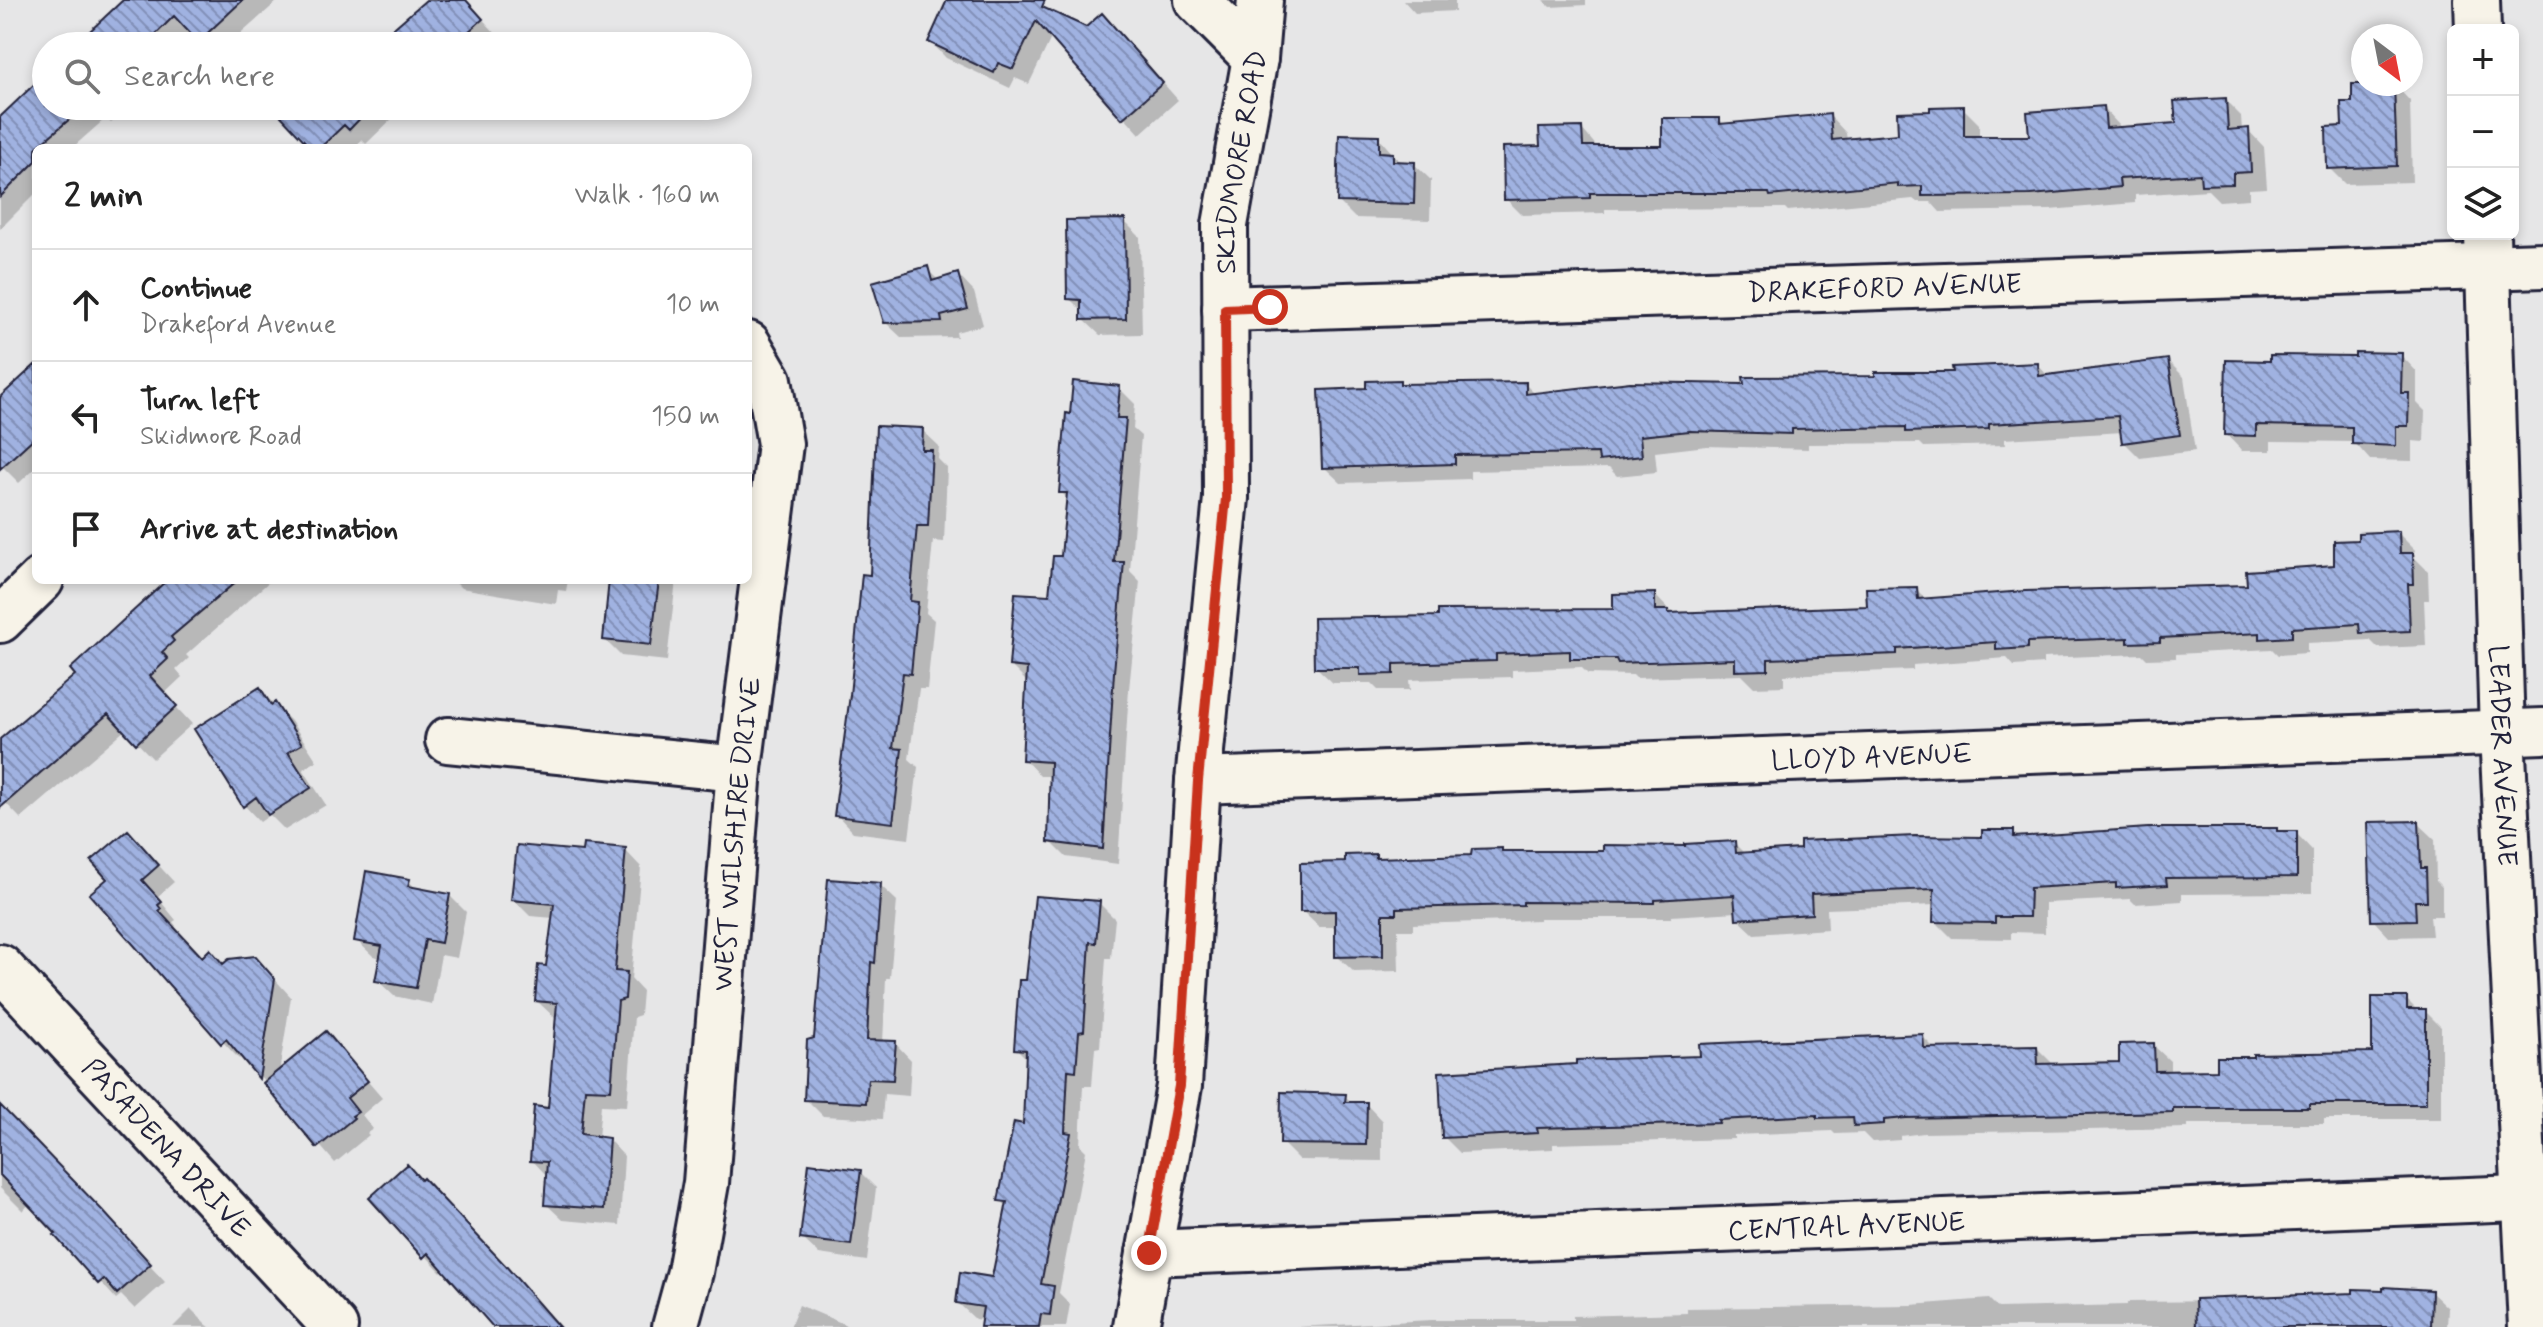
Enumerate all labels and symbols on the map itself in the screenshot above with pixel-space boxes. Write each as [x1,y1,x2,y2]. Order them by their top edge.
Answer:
north arrow [2351,24,2423,96]
street label: SKIDMORE ROAD [1209,47,1277,274]
street label: DRAKEFORD AVENUE [1747,266,2022,313]
route start [1252,289,1288,325]
street label: LEADER AVENUE [2478,645,2524,867]
street label: WEST WILSHIRE DRIVE [705,674,772,993]
street label: LLOYD AVENUE [1770,736,1973,781]
street label: PASADENA DRIVE [73,1051,258,1246]
street label: CENTRAL AVENUE [1727,1204,1966,1251]
route end [1131,1235,1167,1271]

